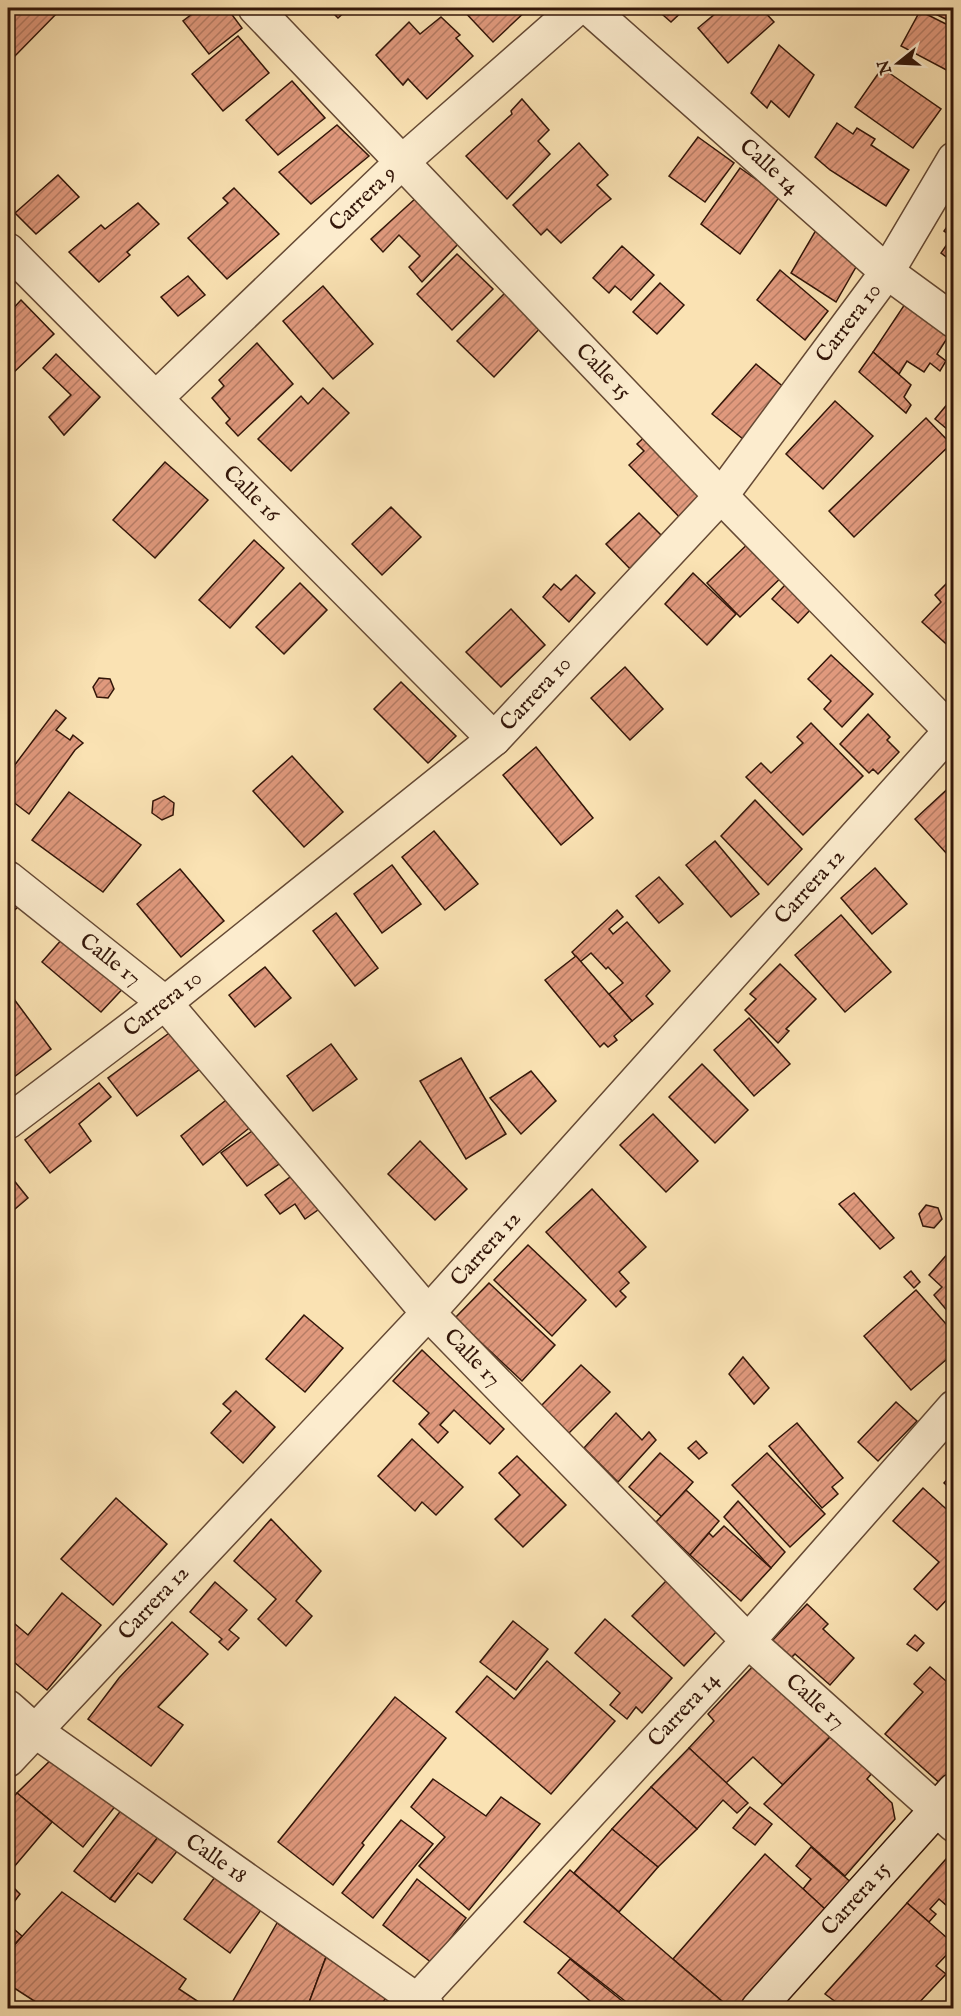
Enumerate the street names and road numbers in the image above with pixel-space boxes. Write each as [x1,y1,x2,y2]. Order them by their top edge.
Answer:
street label: Calle 14 [733,133,805,201]
street label: Carrera 9 [323,160,403,238]
street label: Carrera 10 [810,278,888,368]
street label: Calle 15 [569,338,637,406]
street label: Calle 16 [217,460,286,529]
street label: Carrera 10 [494,651,578,737]
street label: Carrera 12 [769,843,851,931]
street label: Calle 17 [74,927,146,993]
street label: Carrera 10 [118,964,208,1044]
street label: Carrera 12 [445,1205,527,1293]
street label: Calle 17 [437,1323,507,1393]
street label: Carrera 12 [112,1560,196,1646]
street label: Carrera 14 [642,1666,726,1754]
street label: Calle 17 [779,1668,851,1736]
street label: Calle 18 [180,1828,252,1890]
street label: Carrera 15 [815,1856,897,1942]

